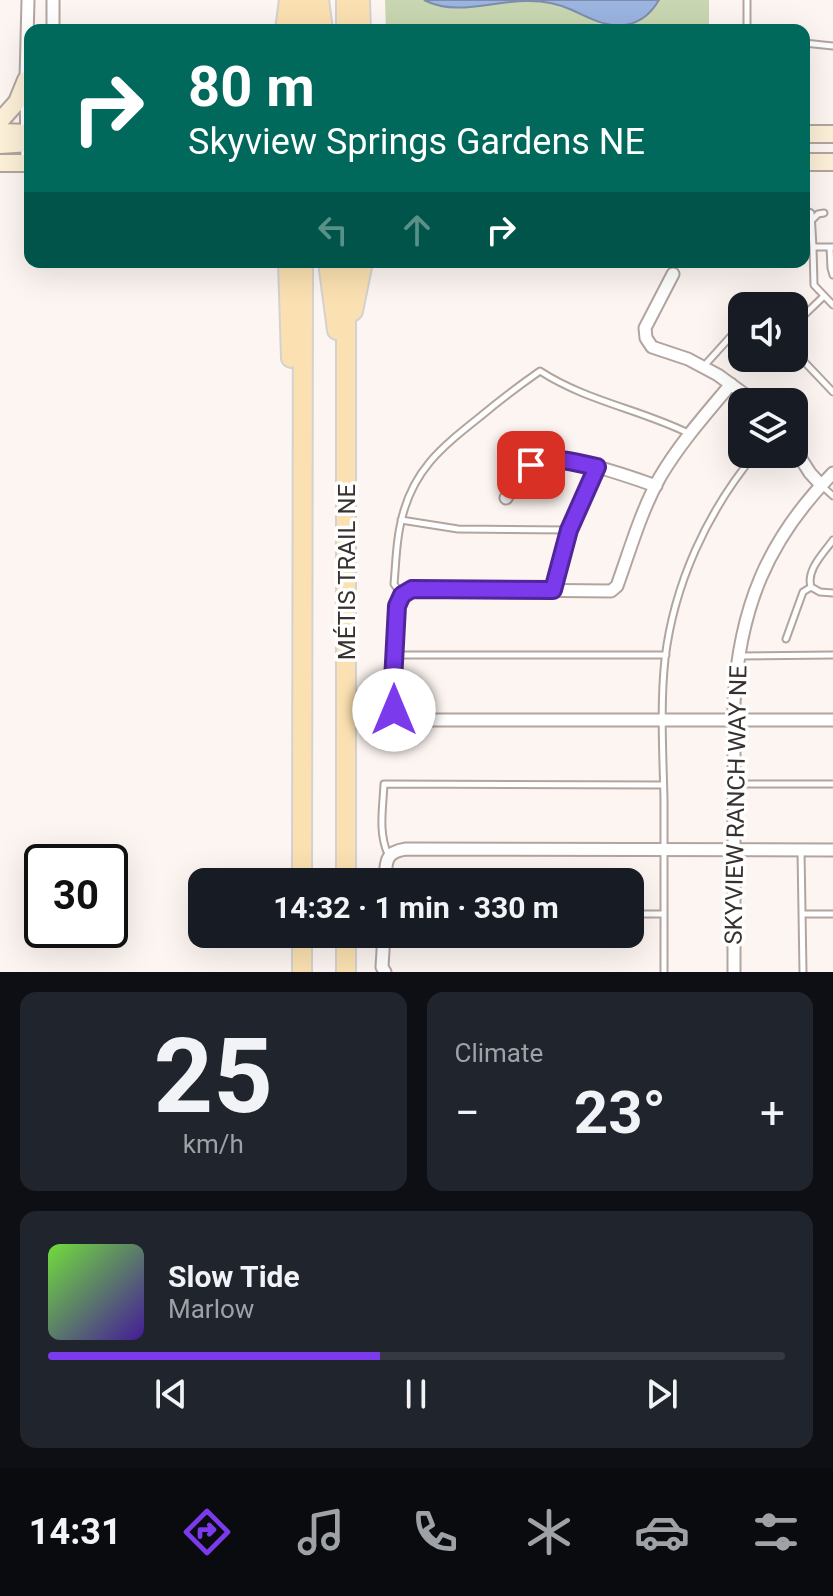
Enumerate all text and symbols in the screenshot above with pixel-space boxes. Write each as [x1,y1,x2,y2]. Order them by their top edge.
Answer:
text: 80 m [188,54,315,120]
icon: right [56,56,160,160]
text: Skyview Springs Gardens NE [188,121,645,163]
icon: left [311,208,355,252]
icon: ahead [395,208,439,252]
icon: right [479,208,523,252]
map controls [728,292,808,468]
button: sound [728,292,808,372]
button: layers [728,388,808,468]
pin [497,431,565,499]
icon: arrive [509,443,553,487]
street label: MÉTIS TRAIL NE [333,484,361,660]
street label: SKYVIEW RANCH WAY NE [720,665,752,945]
position arrow [352,668,436,752]
speed limit sign: 30 [24,844,128,948]
text: 14:32 · 1 min · 330 m [273,890,559,925]
text: 25 [154,1016,273,1137]
text: Climate [455,1038,543,1068]
text: 23° [574,1077,666,1148]
text: − [455,1087,480,1139]
text: + [760,1087,785,1139]
text: km/h [183,1129,244,1159]
text: Slow Tide [168,1259,300,1294]
text: Marlow [168,1294,254,1324]
icon: previous [149,1372,193,1416]
icon: pause [394,1372,438,1416]
icon: next [640,1372,684,1416]
icon: directions [179,1504,235,1560]
icon: music [293,1504,349,1560]
icon: phone [407,1504,463,1560]
icon: climate [521,1504,577,1560]
icon: car [634,1504,690,1560]
icon: filters [748,1504,804,1560]
text: 14:31 [29,1511,122,1553]

